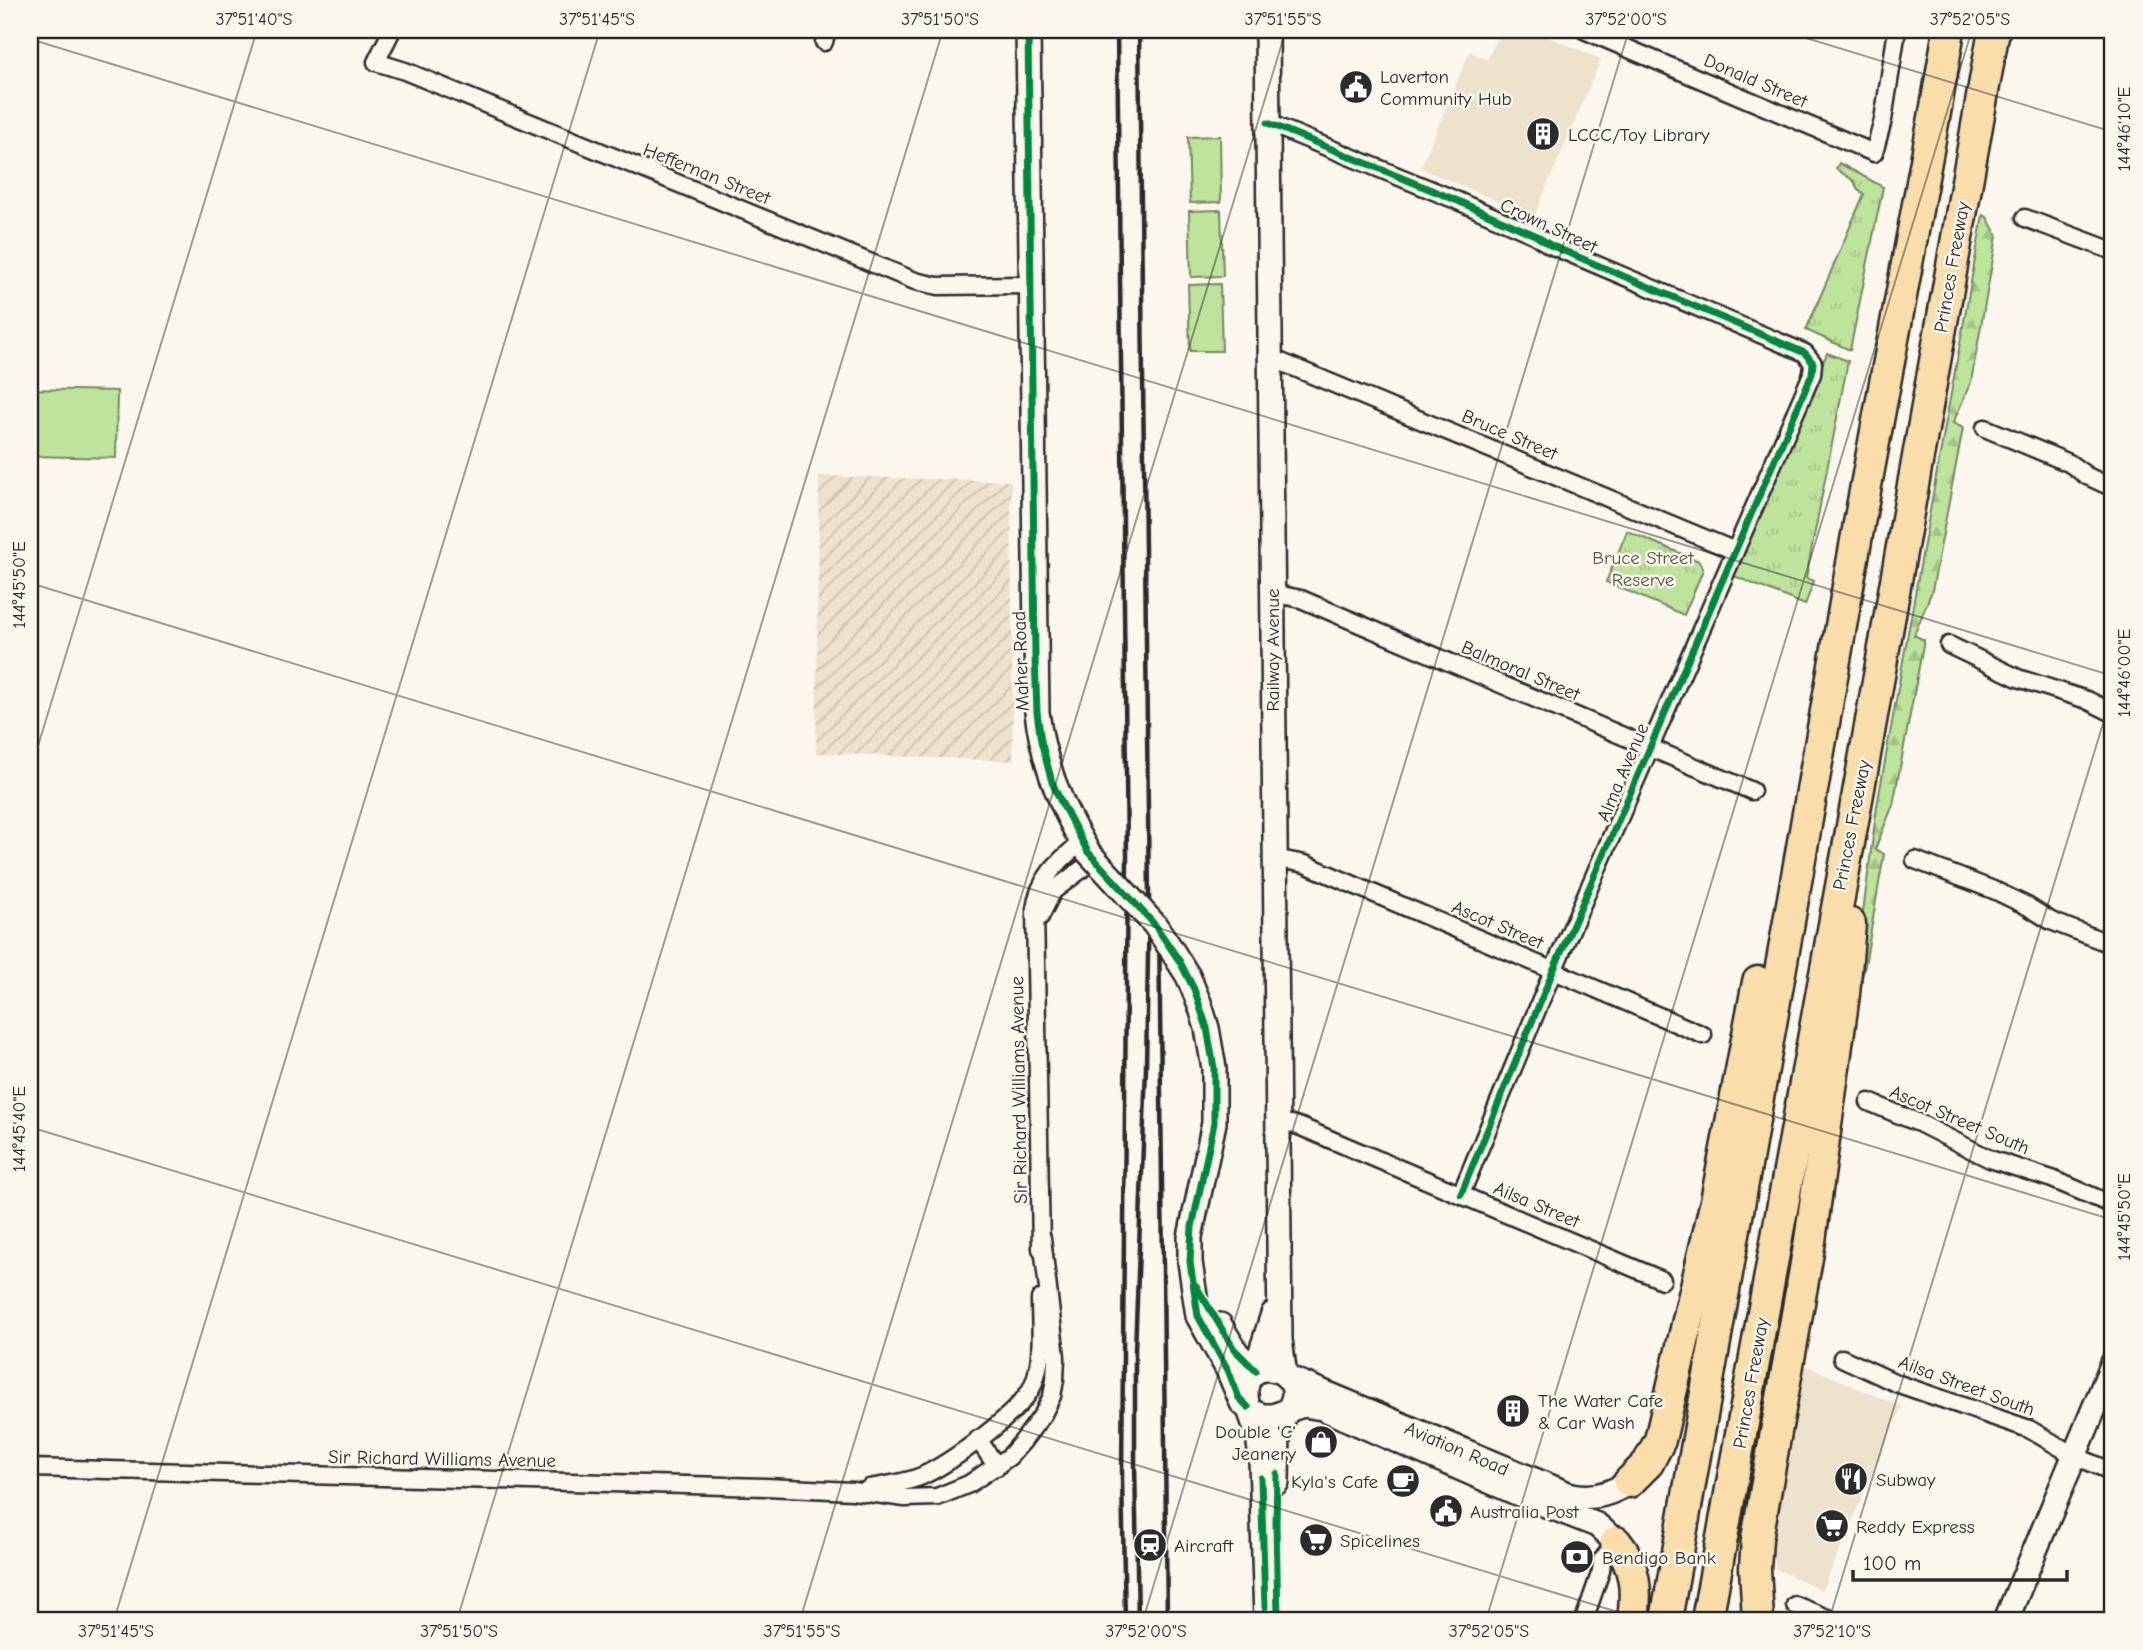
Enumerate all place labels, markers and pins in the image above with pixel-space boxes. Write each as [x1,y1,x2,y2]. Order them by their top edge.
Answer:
place label: Laverton Community Hub [1380,66,1512,110]
public building icon: Laverton Community Hub [1337,68,1375,106]
building icon: LCCC/Toy Library [1524,115,1562,153]
place label: LCCC/Toy Library [1568,124,1710,146]
place label: The Water Cafe & Car Wash [1538,1390,1663,1434]
building icon: The Water Cafe & Car Wash [1494,1392,1532,1430]
place label: Double 'C' Jeanery [1215,1421,1296,1465]
shop icon: Double 'C' Jeanery [1302,1423,1340,1461]
restaurant icon: Subway [1832,1460,1870,1498]
cafe icon: Kyla's Cafe [1384,1462,1422,1500]
place label: Subway [1876,1469,1936,1491]
place label: Kyla's Cafe [1291,1471,1378,1493]
public building icon: Australia Post [1427,1492,1465,1530]
place label: Australia Post [1470,1501,1579,1523]
supermarket icon: Reddy Express [1813,1507,1851,1545]
place label: Reddy Express [1856,1516,1975,1538]
supermarket icon: Spicelines [1297,1521,1335,1559]
station icon: Aircraft [1131,1526,1169,1564]
place label: Spicelines [1340,1530,1420,1552]
place label: Aircraft [1174,1535,1234,1557]
bank icon: Bendigo Bank [1558,1538,1596,1576]
place label: Bendigo Bank [1602,1547,1717,1569]

